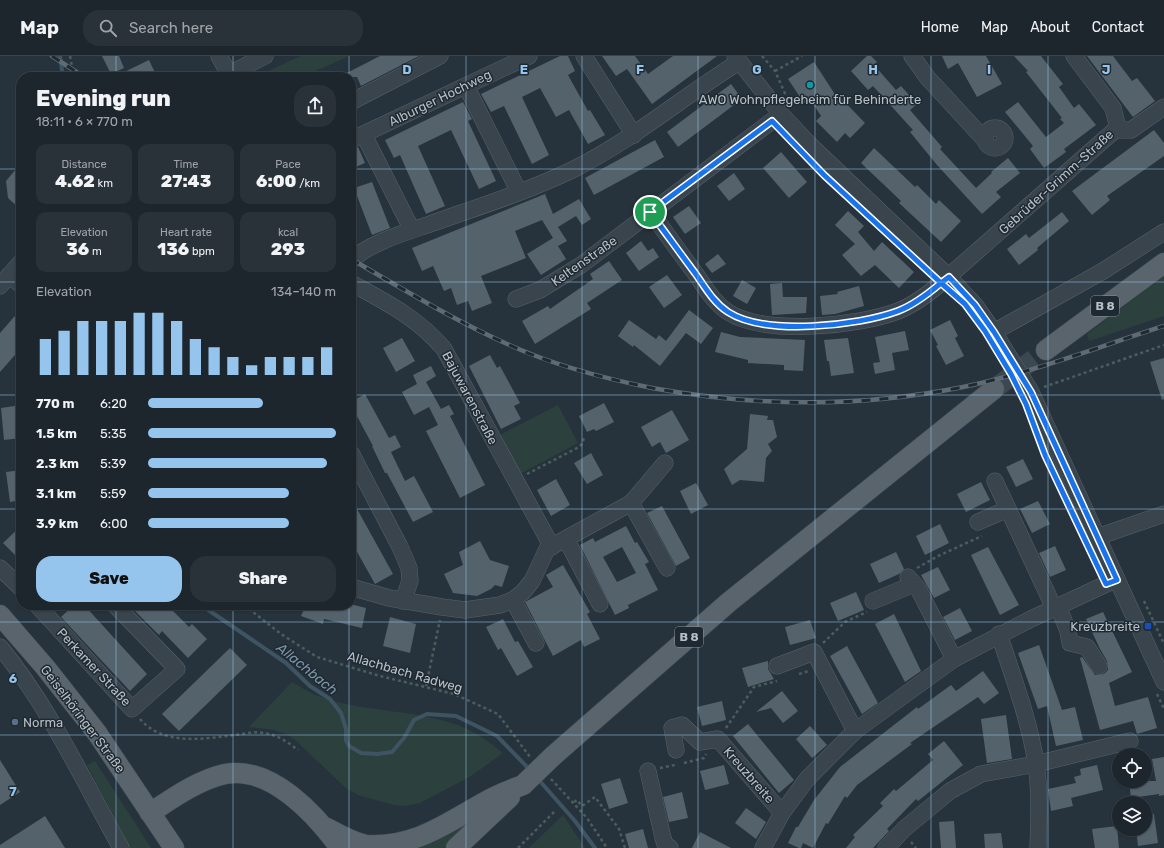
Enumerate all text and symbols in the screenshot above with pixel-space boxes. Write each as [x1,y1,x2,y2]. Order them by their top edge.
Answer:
search box [83,10,363,46]
text: Map [20,16,59,39]
icon: search [97,17,119,39]
text: Search here [129,19,213,37]
text: Home [921,19,959,36]
text: Map [981,19,1008,36]
text: About [1030,19,1070,36]
text: Contact [1092,19,1144,36]
text: D [402,62,412,77]
text: E [520,62,528,77]
text: F [636,62,644,77]
text: G [752,62,762,77]
text: H [868,62,878,77]
text: I [987,62,991,77]
text: J [1102,62,1110,77]
street label: Alburger Hochweg [386,67,494,130]
marker: AWO Wohnpflegeheim für Behinderte [805,80,815,90]
text: Evening run [36,85,171,112]
button: share [294,85,336,127]
place label: AWO Wohnpflegeheim für Behinderte [699,92,921,108]
text: 18:11 · 6 × 770 m [36,114,133,129]
street label: Gebrüder-Grimm-Straße [996,127,1116,237]
text: Distance [61,158,107,171]
text: Time [174,158,198,171]
text: Pace [275,158,301,171]
text: 4.62 [55,171,95,191]
text: 27:43 [161,171,211,191]
text: 6:00 [256,171,296,191]
text: km [95,177,113,190]
text: /km [296,177,320,190]
pin [633,195,667,229]
icon: arrive [639,201,661,223]
text: Elevation [60,226,108,239]
text: Heart rate [160,226,212,239]
text: kcal [278,226,298,239]
street label: Keltenstraße [548,233,620,289]
text: 36 [66,239,89,259]
text: 136 [157,239,189,259]
text: 293 [271,239,305,259]
text: m [89,245,102,258]
text: bpm [189,245,215,258]
text: Elevation [36,284,92,299]
text: 134–140 m [271,284,336,299]
road number: B 8 [1091,296,1119,316]
street label: Bajuwarenstraße [439,349,501,447]
text: 770 m [36,396,74,411]
text: 6:20 [100,396,127,411]
text: 1.5 km [36,426,77,441]
text: 5:35 [100,426,127,441]
text: 2.3 km [36,456,79,471]
text: 5:39 [100,456,127,471]
text: 3.1 km [36,486,76,501]
text: 5:59 [100,486,126,501]
text: 3.9 km [36,516,78,531]
text: 6:00 [100,516,128,531]
button: Save [36,556,182,602]
button: Share [190,556,336,602]
place label: Kreuzbreite [1070,619,1140,634]
marker: Kreuzbreite [1143,621,1153,631]
street label: Perkamer Straße [54,625,134,709]
road number: B 8 [675,627,703,647]
water label: Allachbach [272,639,341,699]
street label: Allachbach Radweg [345,648,464,697]
street label: Geiselhöringer Straße [37,662,128,776]
text: 6 [9,671,18,686]
place label: Norma [23,715,63,730]
marker: Norma [10,717,20,727]
street label: Kreuzbreite [720,744,778,806]
map controls [1112,748,1152,836]
button: locate [1112,748,1152,788]
text: 7 [9,784,17,799]
button: layers [1112,796,1152,836]

